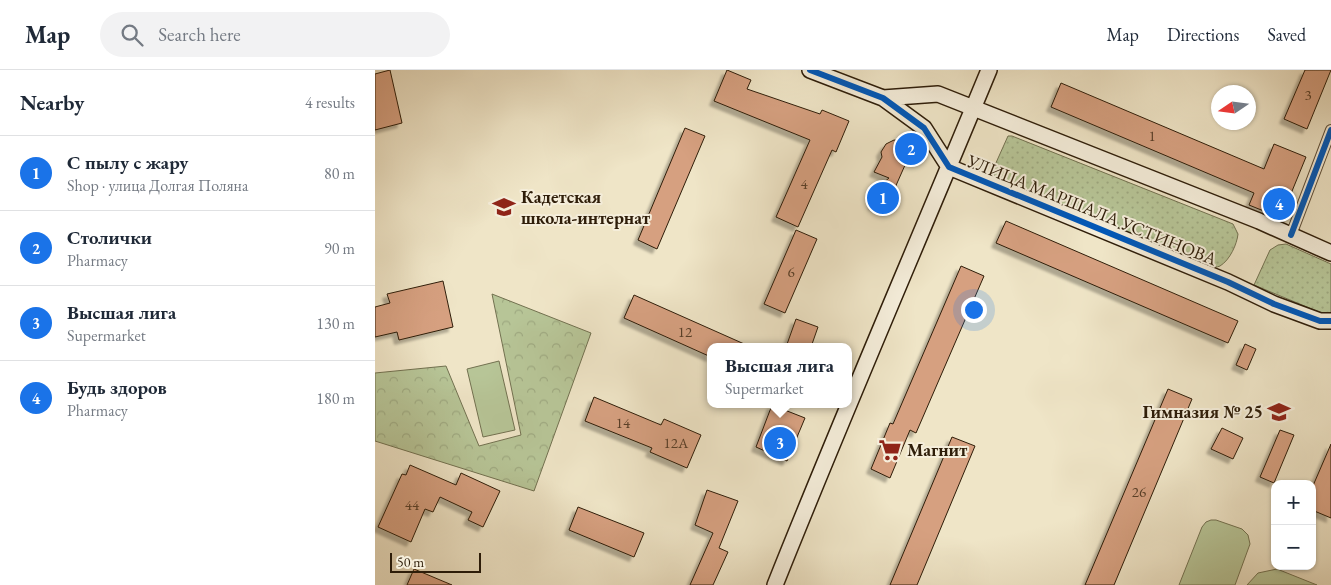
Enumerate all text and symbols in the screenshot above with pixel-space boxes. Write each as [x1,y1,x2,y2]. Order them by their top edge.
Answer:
search box [100,12,450,57]
text: Map [25,19,70,50]
icon: search [118,21,146,49]
text: Search here [158,22,241,47]
text: Map [1107,23,1139,46]
text: Directions [1167,23,1239,46]
text: Saved [1267,23,1306,46]
north arrow [1211,85,1256,130]
house number: 3 [1304,85,1312,104]
text: Nearby [20,89,84,116]
text: 4 results [305,92,355,113]
house number: 1 [1148,126,1156,145]
pin: 2 [895,130,927,168]
street label: УЛИЦА МАРШАЛА УСТИНОВА [963,148,1221,271]
text: C пылу с жару [67,150,188,175]
text: 1 [32,163,40,184]
text: 80 m [324,163,355,184]
house number: 4 [800,174,808,193]
text: Shop · улица Долгая Поляна [67,175,248,196]
pin: 1 [867,179,899,217]
place label: Кадетская школа-интернат [521,185,650,229]
pin: 4 [1263,185,1295,223]
school or university icon: Кадетская школа-интернат [491,194,517,220]
text: Столички [67,225,152,250]
text: 2 [32,238,40,259]
text: 90 m [324,238,355,259]
text: Pharmacy [67,250,128,271]
house number: 6 [787,262,795,281]
your location [961,297,987,323]
text: Высшая лига [67,300,176,325]
text: 3 [32,313,40,334]
text: 130 m [316,313,355,334]
house number: 12 [678,322,693,341]
text: Supermarket [67,325,146,346]
popup [707,343,852,408]
text: Высшая лига [725,353,834,378]
text: Будь здоров [67,375,167,400]
text: Supermarket [725,378,804,399]
text: 4 [32,388,40,409]
text: 180 m [316,388,355,409]
school or university icon: Гимназия № 25 [1266,399,1292,425]
text: Pharmacy [67,400,128,421]
place label: Гимназия № 25 [1142,400,1263,423]
house number: 14 [616,413,631,432]
pin: 3 [764,424,796,462]
house number: 12А [664,433,689,452]
supermarket icon: Магнит [877,437,903,463]
place label: Магнит [907,438,967,461]
map controls [1271,480,1316,570]
button: + [1271,480,1316,525]
house number: 26 [1132,482,1146,501]
house number: 44 [405,495,420,514]
button: − [1271,525,1316,570]
scale bar [390,550,481,573]
text: 50 m [397,553,424,571]

